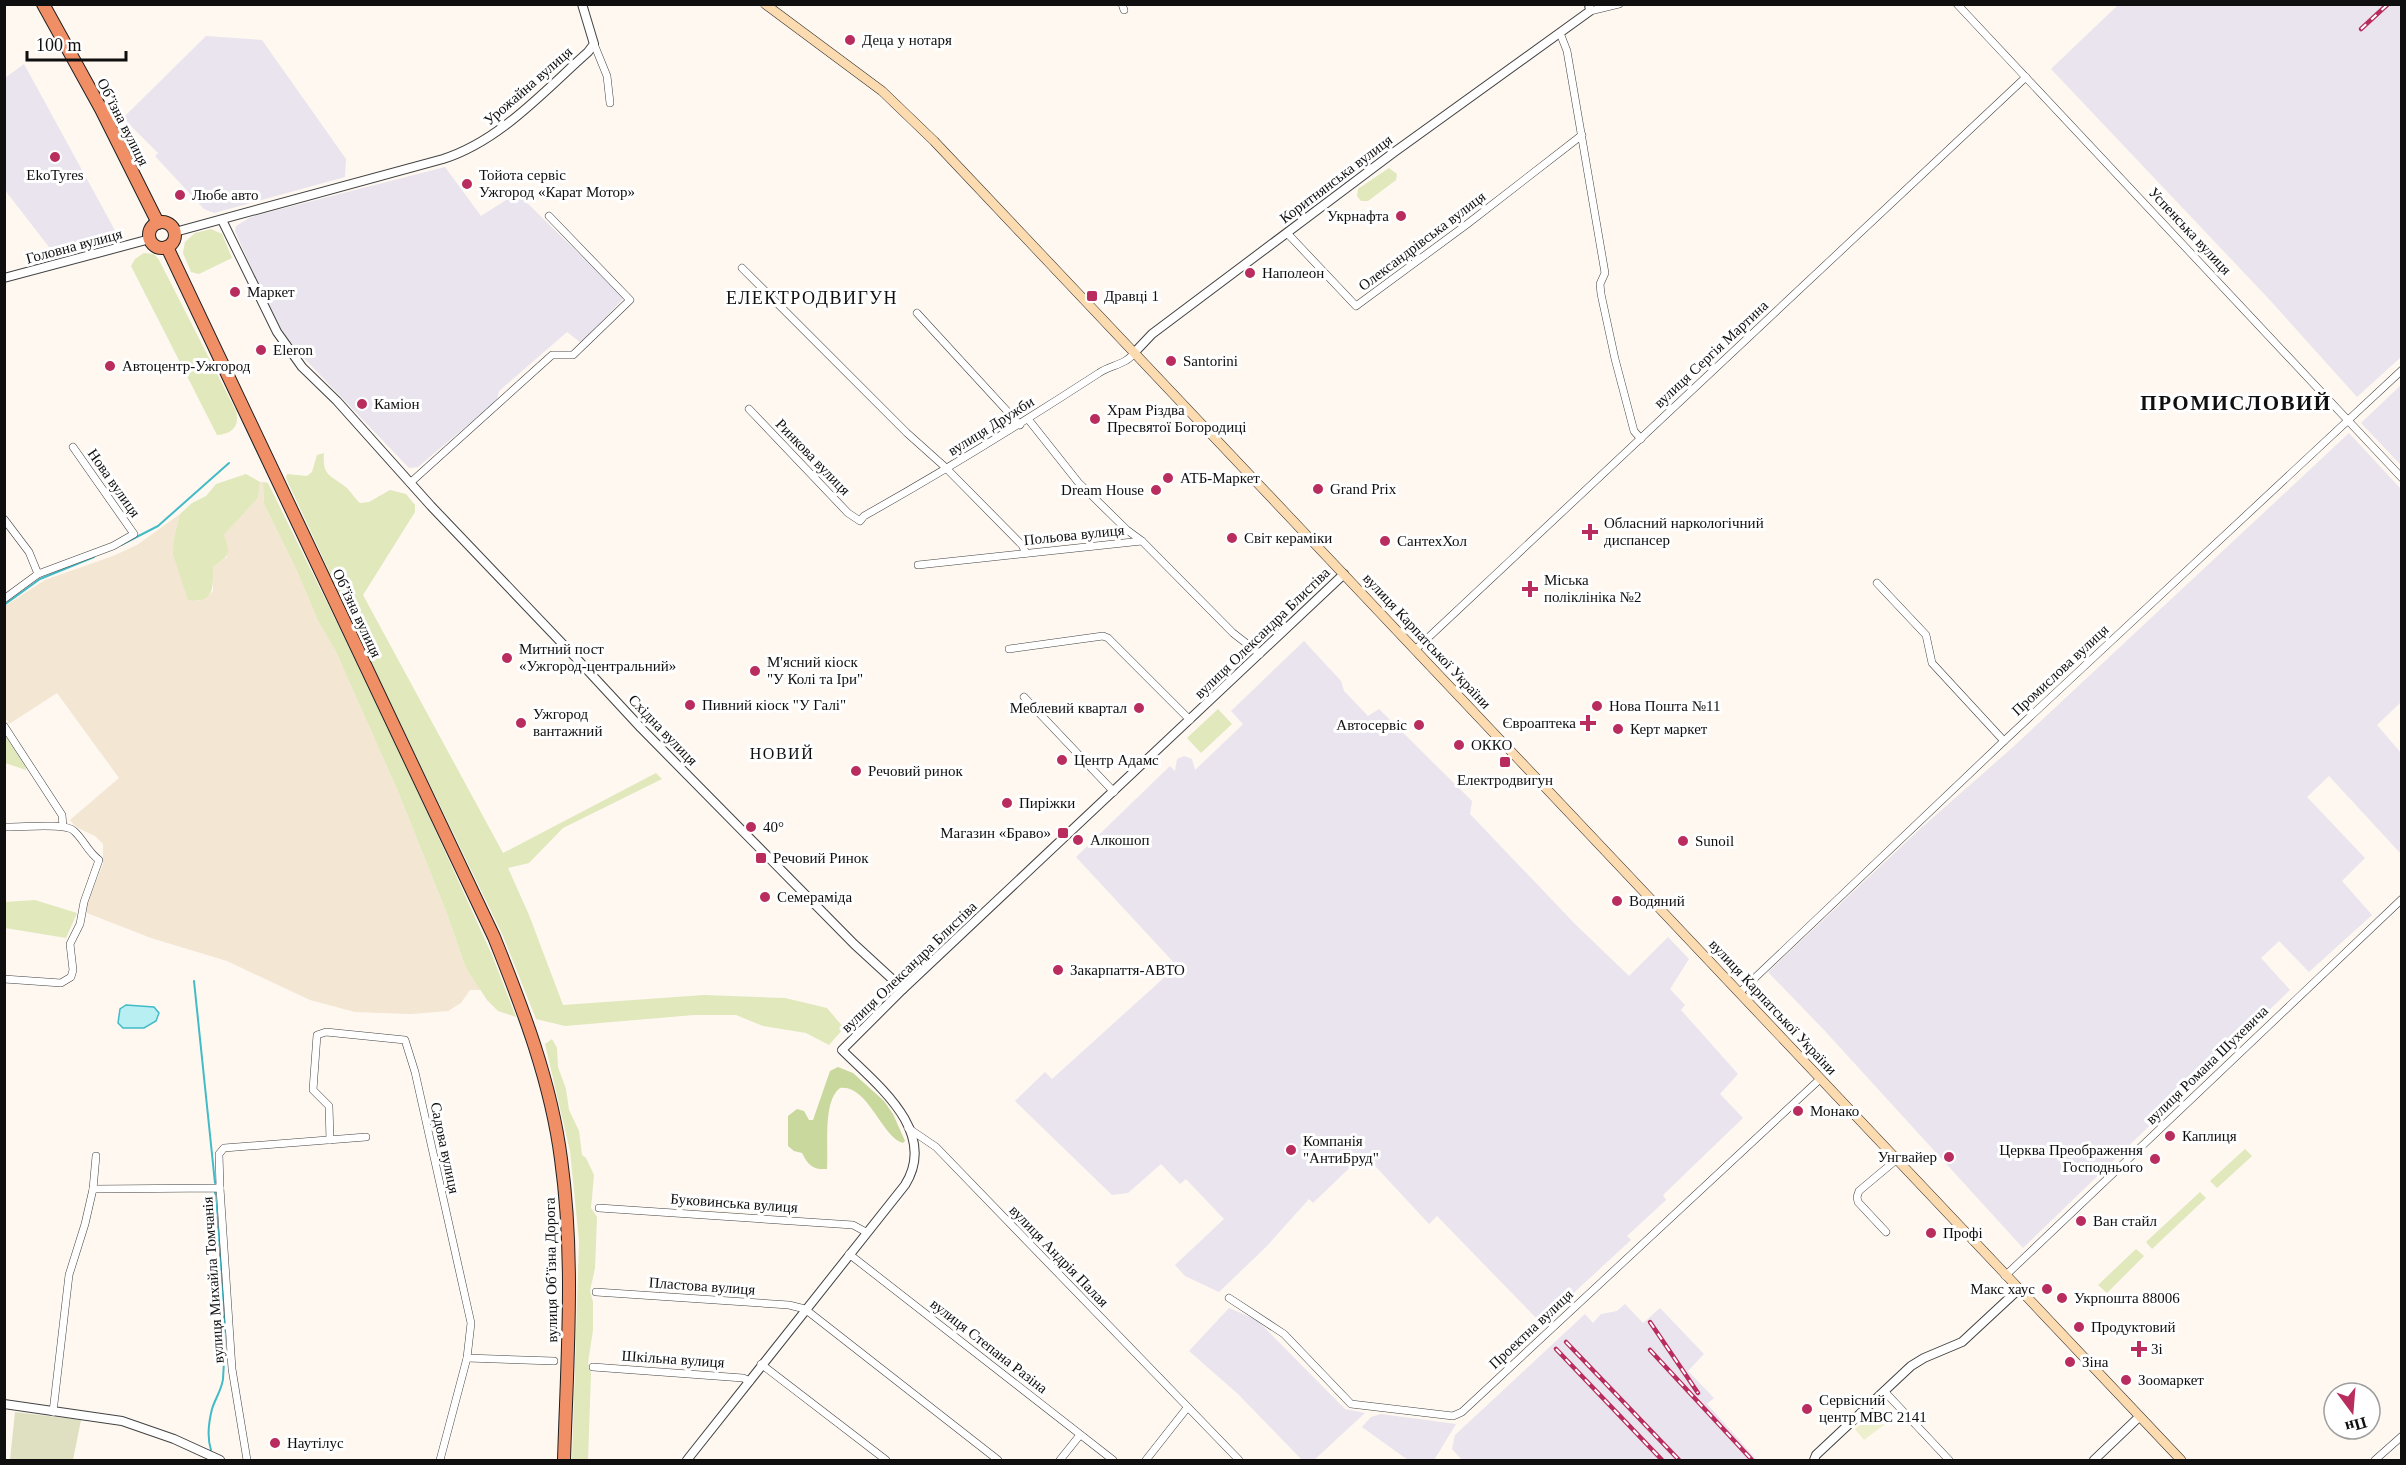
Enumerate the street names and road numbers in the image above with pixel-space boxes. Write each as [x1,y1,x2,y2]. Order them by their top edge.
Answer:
street label: Урожайна вулиця [481,43,575,129]
street label: Обʼїзна вулиця [94,76,152,168]
street label: Коритнянська вулиця [1277,131,1395,227]
street label: Успенська вулиця [2146,184,2234,278]
street label: Олександрівська вулиця [1355,188,1489,294]
street label: Головна вулиця [24,225,124,267]
street label: вулиця Сергія Мартина [1651,297,1771,411]
street label: вулиця Дружби [945,393,1037,459]
street label: Ринкова вулиця [773,416,853,498]
street label: Нова вулиця [85,446,143,520]
street label: Польова вулиця [1023,522,1125,548]
street label: вулиця Олександра Блистіва [1191,564,1333,702]
street label: Обʼїзна вулиця [329,566,385,660]
street label: вулиця Карпатської України [1360,570,1494,712]
street label: Промислова вулиця [2009,621,2112,719]
street label: Східна вулиця [625,691,701,769]
street label: вулиця Олександра Блистіва [838,898,980,1036]
street label: вулиця Карпатської України [1706,936,1840,1078]
street label: вулиця Романа Шухевича [2143,1002,2271,1127]
street label: Садова вулиця [428,1101,463,1195]
street label: Буковинська вулиця [670,1191,798,1215]
street label: вулиця Михайла Томчанія [199,1196,227,1364]
street label: вулиця Обʼїзна Дорога [542,1197,560,1343]
street label: вулиця Андрія Палая [1006,1202,1112,1310]
street label: Пластова вулиця [648,1274,756,1298]
street label: Проектна вулиця [1486,1286,1576,1372]
street label: вулиця Степана Разіна [928,1296,1051,1397]
street label: Шкільна вулиця [621,1347,725,1371]

